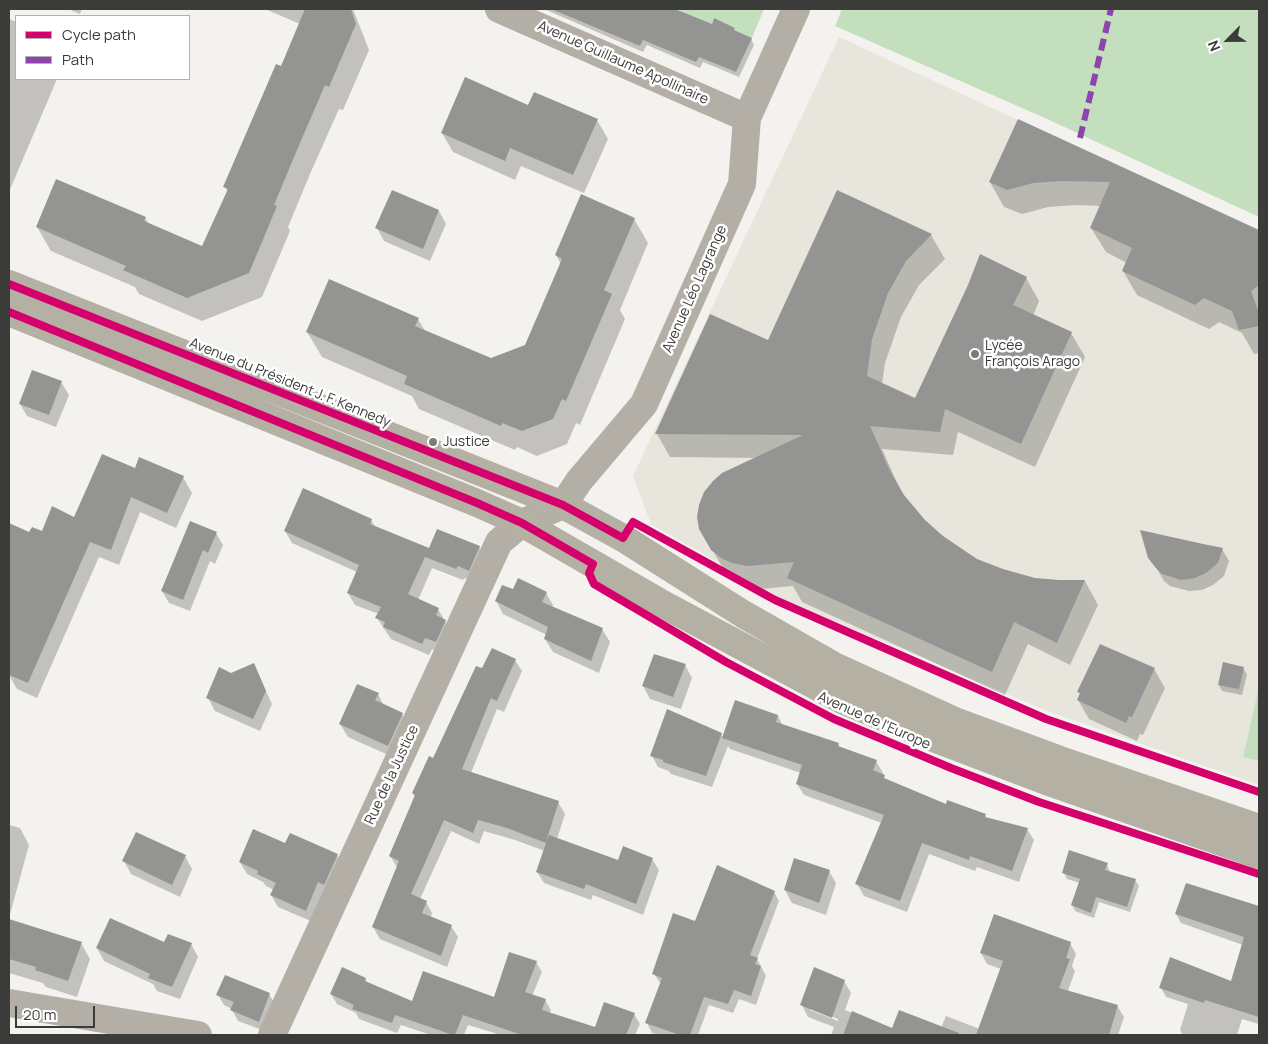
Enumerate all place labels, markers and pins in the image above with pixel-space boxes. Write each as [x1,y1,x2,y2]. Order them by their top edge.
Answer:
place label: Lycée François Arago [985,338,1080,371]
marker: Lycée François Arago [969,348,981,360]
place label: Justice [443,434,490,450]
marker: Justice [427,436,439,448]

